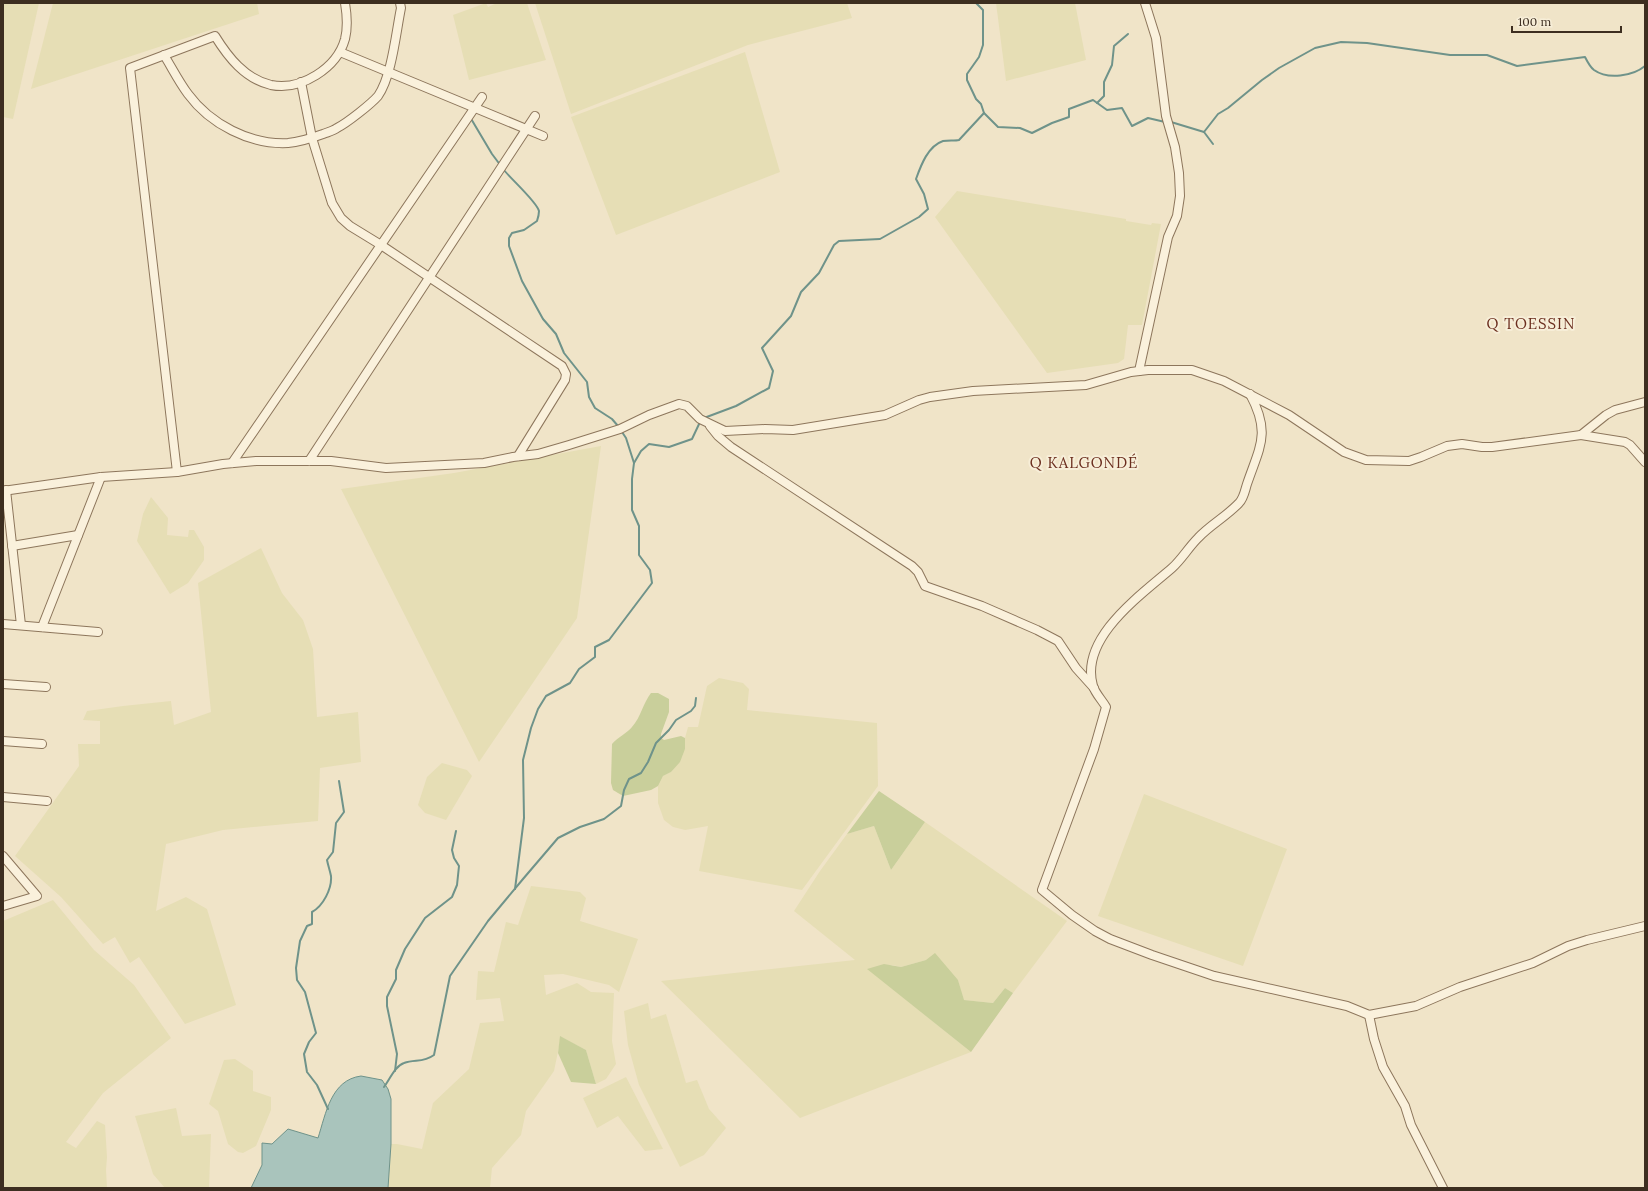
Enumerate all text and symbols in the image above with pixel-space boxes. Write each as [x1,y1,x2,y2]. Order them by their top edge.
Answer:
scale bar [1512,8,1621,34]
text: 100 m [1518,14,1551,29]
district label: Q TOESSIN [1486,314,1576,333]
district label: Q KALGONDÉ [1030,453,1138,472]

